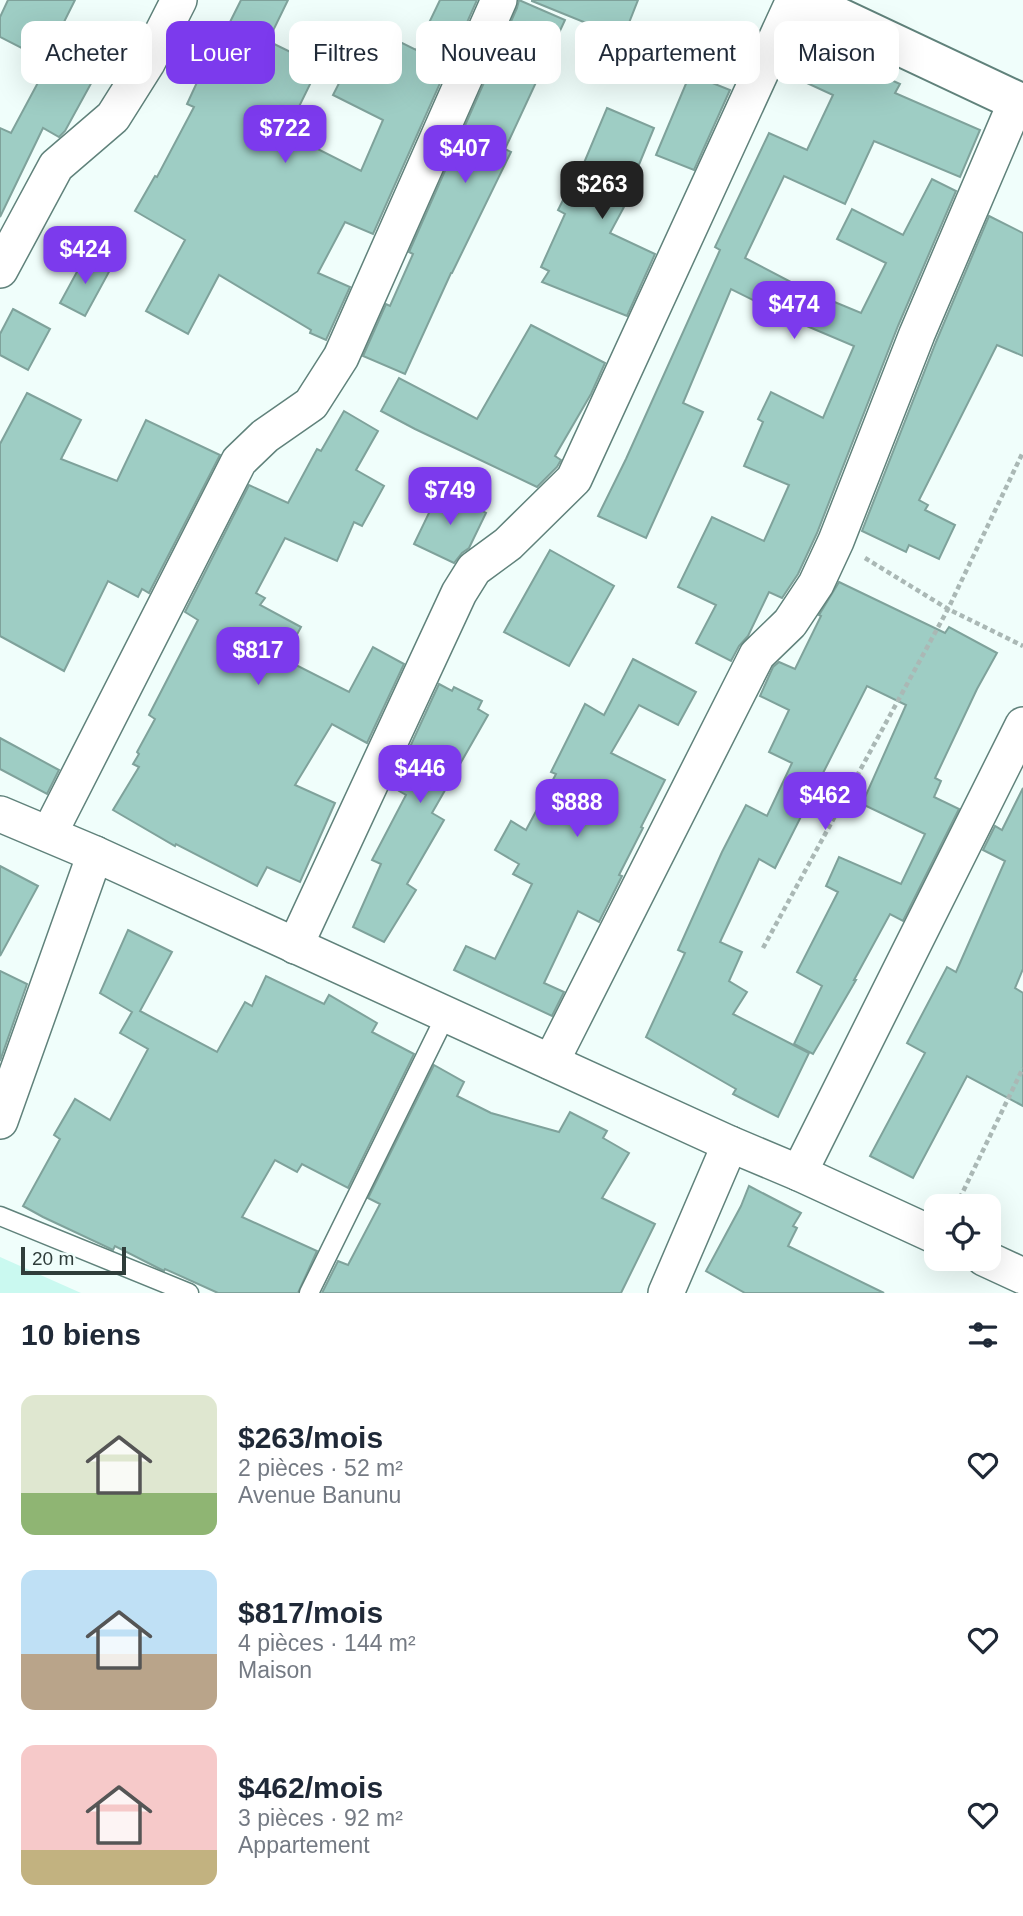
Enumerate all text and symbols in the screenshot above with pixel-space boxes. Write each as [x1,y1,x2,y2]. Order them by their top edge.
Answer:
chip: Acheter [21,21,152,84]
chip: Louer [166,21,275,84]
chip: Filtres [289,21,402,84]
chip: Nouveau [416,21,561,84]
chip: Appartement [575,21,760,84]
chip: Maison [774,21,899,84]
pin: $722 [244,106,326,165]
text: $722 [259,115,311,141]
pin: $407 [424,125,506,185]
text: $407 [439,135,491,161]
pin: $263 [561,162,643,221]
text: $263 [576,171,628,197]
pin: $424 [44,226,126,286]
text: $424 [59,236,111,262]
pin: $474 [753,282,835,341]
text: $474 [768,291,820,317]
pin: $749 [409,468,491,527]
text: $749 [424,477,476,503]
pin: $817 [217,628,299,687]
text: $817 [232,637,284,663]
pin: $446 [379,746,461,805]
text: $446 [394,755,446,781]
pin: $462 [784,772,866,832]
pin: $888 [536,780,618,839]
text: $462 [799,782,851,808]
text: $888 [551,789,603,815]
map controls [924,1194,1001,1271]
button: locate [924,1194,1001,1271]
scale bar [21,1244,126,1276]
text: 20 m [32,1248,74,1269]
icon: filters [964,1316,1002,1354]
text: 10 biens [21,1318,141,1351]
text: $263/mois [238,1421,383,1454]
icon: home [77,1423,161,1507]
icon: heart [964,1446,1002,1484]
text: 2 pièces · 52 m² [238,1455,403,1481]
text: Avenue Banunu [238,1482,401,1508]
text: $817/mois [238,1596,383,1629]
icon: home [77,1598,161,1682]
icon: heart [964,1621,1002,1659]
text: 4 pièces · 144 m² [238,1630,416,1656]
text: Maison [238,1657,312,1683]
text: $462/mois [238,1771,383,1804]
icon: home [77,1773,161,1857]
icon: heart [964,1796,1002,1834]
text: 3 pièces · 92 m² [238,1805,403,1831]
text: Appartement [238,1832,370,1858]

